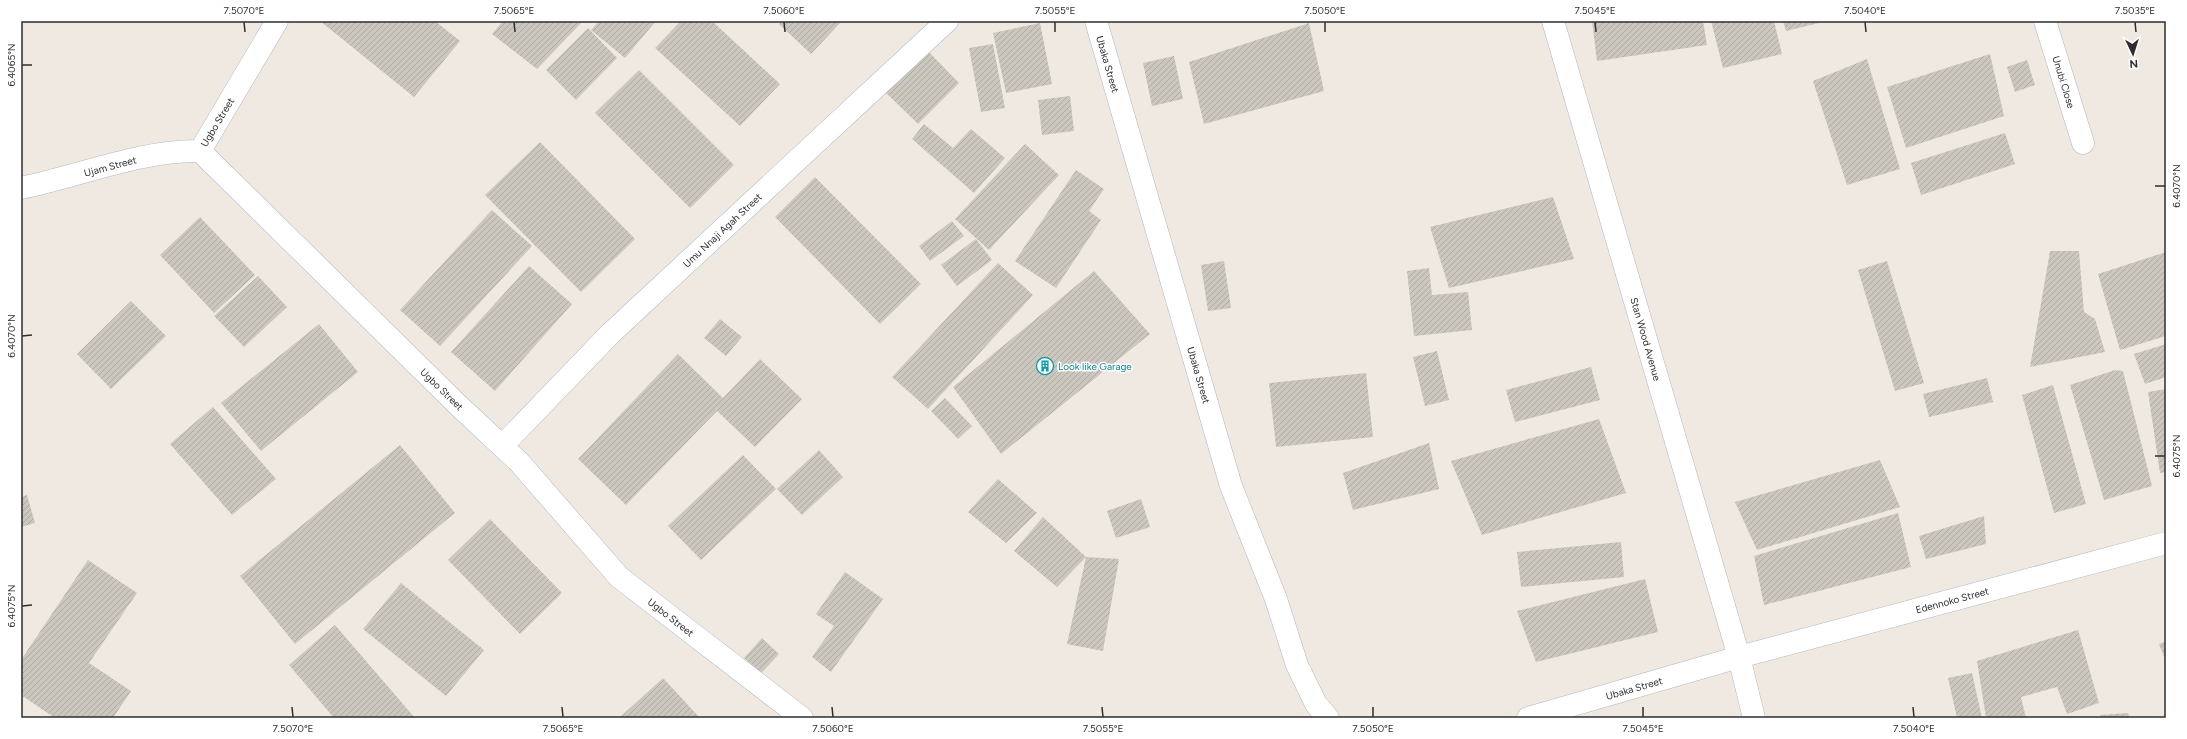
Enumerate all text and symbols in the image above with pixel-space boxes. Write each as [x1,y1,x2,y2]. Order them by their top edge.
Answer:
text: 7.5070°E [224,4,265,17]
text: 7.5065°E [494,4,534,17]
text: 7.5060°E [763,4,805,17]
text: 7.5055°E [1035,4,1075,17]
text: 7.5050°E [1304,4,1346,17]
text: 7.5045°E [1574,4,1616,17]
text: 7.5040°E [1844,4,1886,17]
text: 7.5035°E [2115,4,2155,17]
street label: Ubaka Street [1093,34,1122,94]
north arrow [2113,34,2153,74]
text: 6.4065°N [5,43,18,87]
street label: Unubi Close [2049,54,2078,110]
text: N [2129,57,2138,70]
street label: Ugbo Street [198,95,237,149]
street label: Ujam Street [82,153,138,180]
text: 6.4070°N [2170,164,2183,208]
street label: Umu Nnaji Agah Street [680,190,765,270]
street label: Stan Wood Avenue [1627,296,1664,383]
text: 6.4070°N [5,314,18,358]
street label: Ubaka Street [1184,345,1213,405]
building icon: Look like Garage [1035,356,1055,376]
place label: Look like Garage [1058,360,1132,373]
street label: Ugbo Street [417,366,466,413]
text: 6.4075°N [2170,435,2183,477]
street label: Edennoko Street [1914,584,1990,616]
text: 6.4075°N [5,585,18,627]
street label: Ugbo Street [645,595,697,640]
street label: Ubaka Street [1604,674,1664,703]
text: 7.5070°E [273,722,314,735]
text: 7.5065°E [543,722,583,735]
text: 7.5060°E [812,722,854,735]
text: 7.5055°E [1083,722,1123,735]
text: 7.5050°E [1352,722,1394,735]
text: 7.5045°E [1622,722,1664,735]
text: 7.5040°E [1893,722,1935,735]

